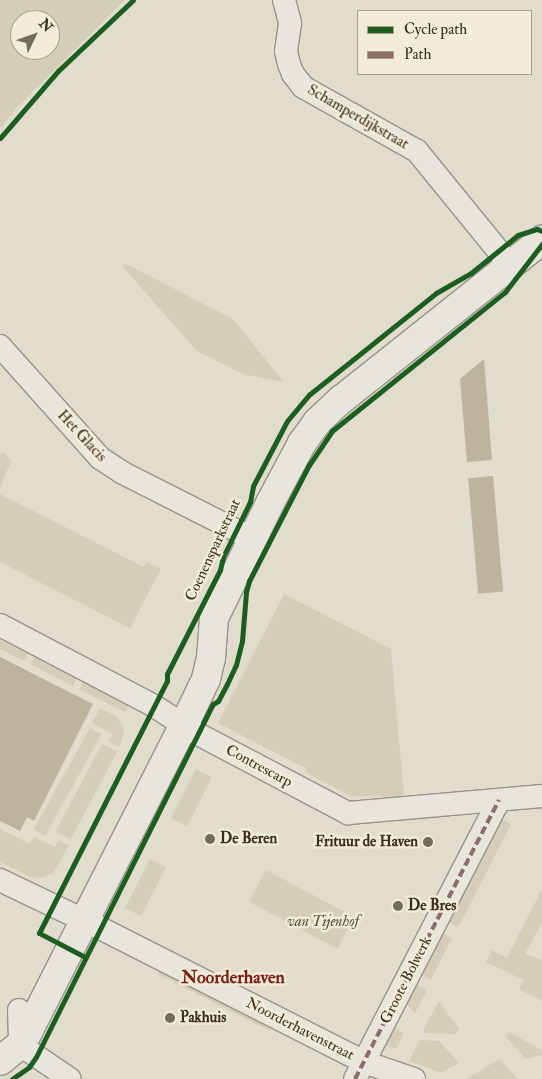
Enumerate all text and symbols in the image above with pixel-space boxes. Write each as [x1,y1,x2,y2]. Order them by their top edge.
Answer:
north arrow [10,10,60,60]
legend [357,10,532,75]
text: N [35,15,56,36]
text: Cycle path [404,20,467,39]
text: Path [404,45,431,64]
street label: Schamperdijkstraat [304,81,412,153]
street label: Het Glacis [54,406,110,466]
street label: Coenensparkstraat [181,496,245,604]
street label: Contrescarp [223,741,295,791]
place label: De Beren [220,830,277,848]
marker: De Beren [204,833,216,845]
place label: Frituur de Haven [315,833,418,851]
marker: Frituur de Haven [422,836,434,848]
place label: De Bres [408,897,456,915]
marker: De Bres [392,900,404,912]
park label: van Tijenhof [287,913,359,931]
street label: Groote Bolwerk [376,933,436,1027]
district label: Noorderhaven [181,967,285,989]
street label: Noorderhavenstraat [243,994,357,1064]
place label: Pakhuis [180,1009,226,1027]
marker: Pakhuis [164,1012,176,1024]

